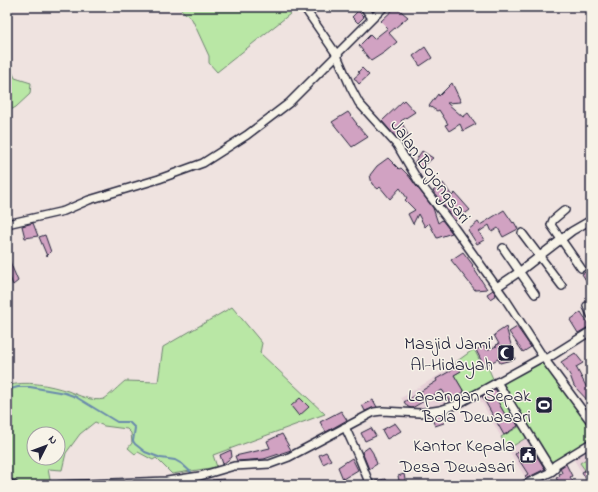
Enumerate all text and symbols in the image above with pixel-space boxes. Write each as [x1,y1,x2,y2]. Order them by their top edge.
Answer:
street label: Jalan Bojongsari [382,115,476,230]
place label: Masjid Jami' Al-Hidayah [404,332,493,379]
mosque icon: Masjid Jami' Al-Hidayah [496,343,516,363]
place label: Lapangan Sepak Bola Dewasari [408,384,531,431]
sports icon: Lapangan Sepak Bola Dewasari [534,395,554,415]
north arrow [26,426,66,466]
text: N [44,432,61,448]
place label: Kantor Kepala Desa Dewasari [399,434,515,481]
public building icon: Kantor Kepala Desa Dewasari [518,445,538,465]

